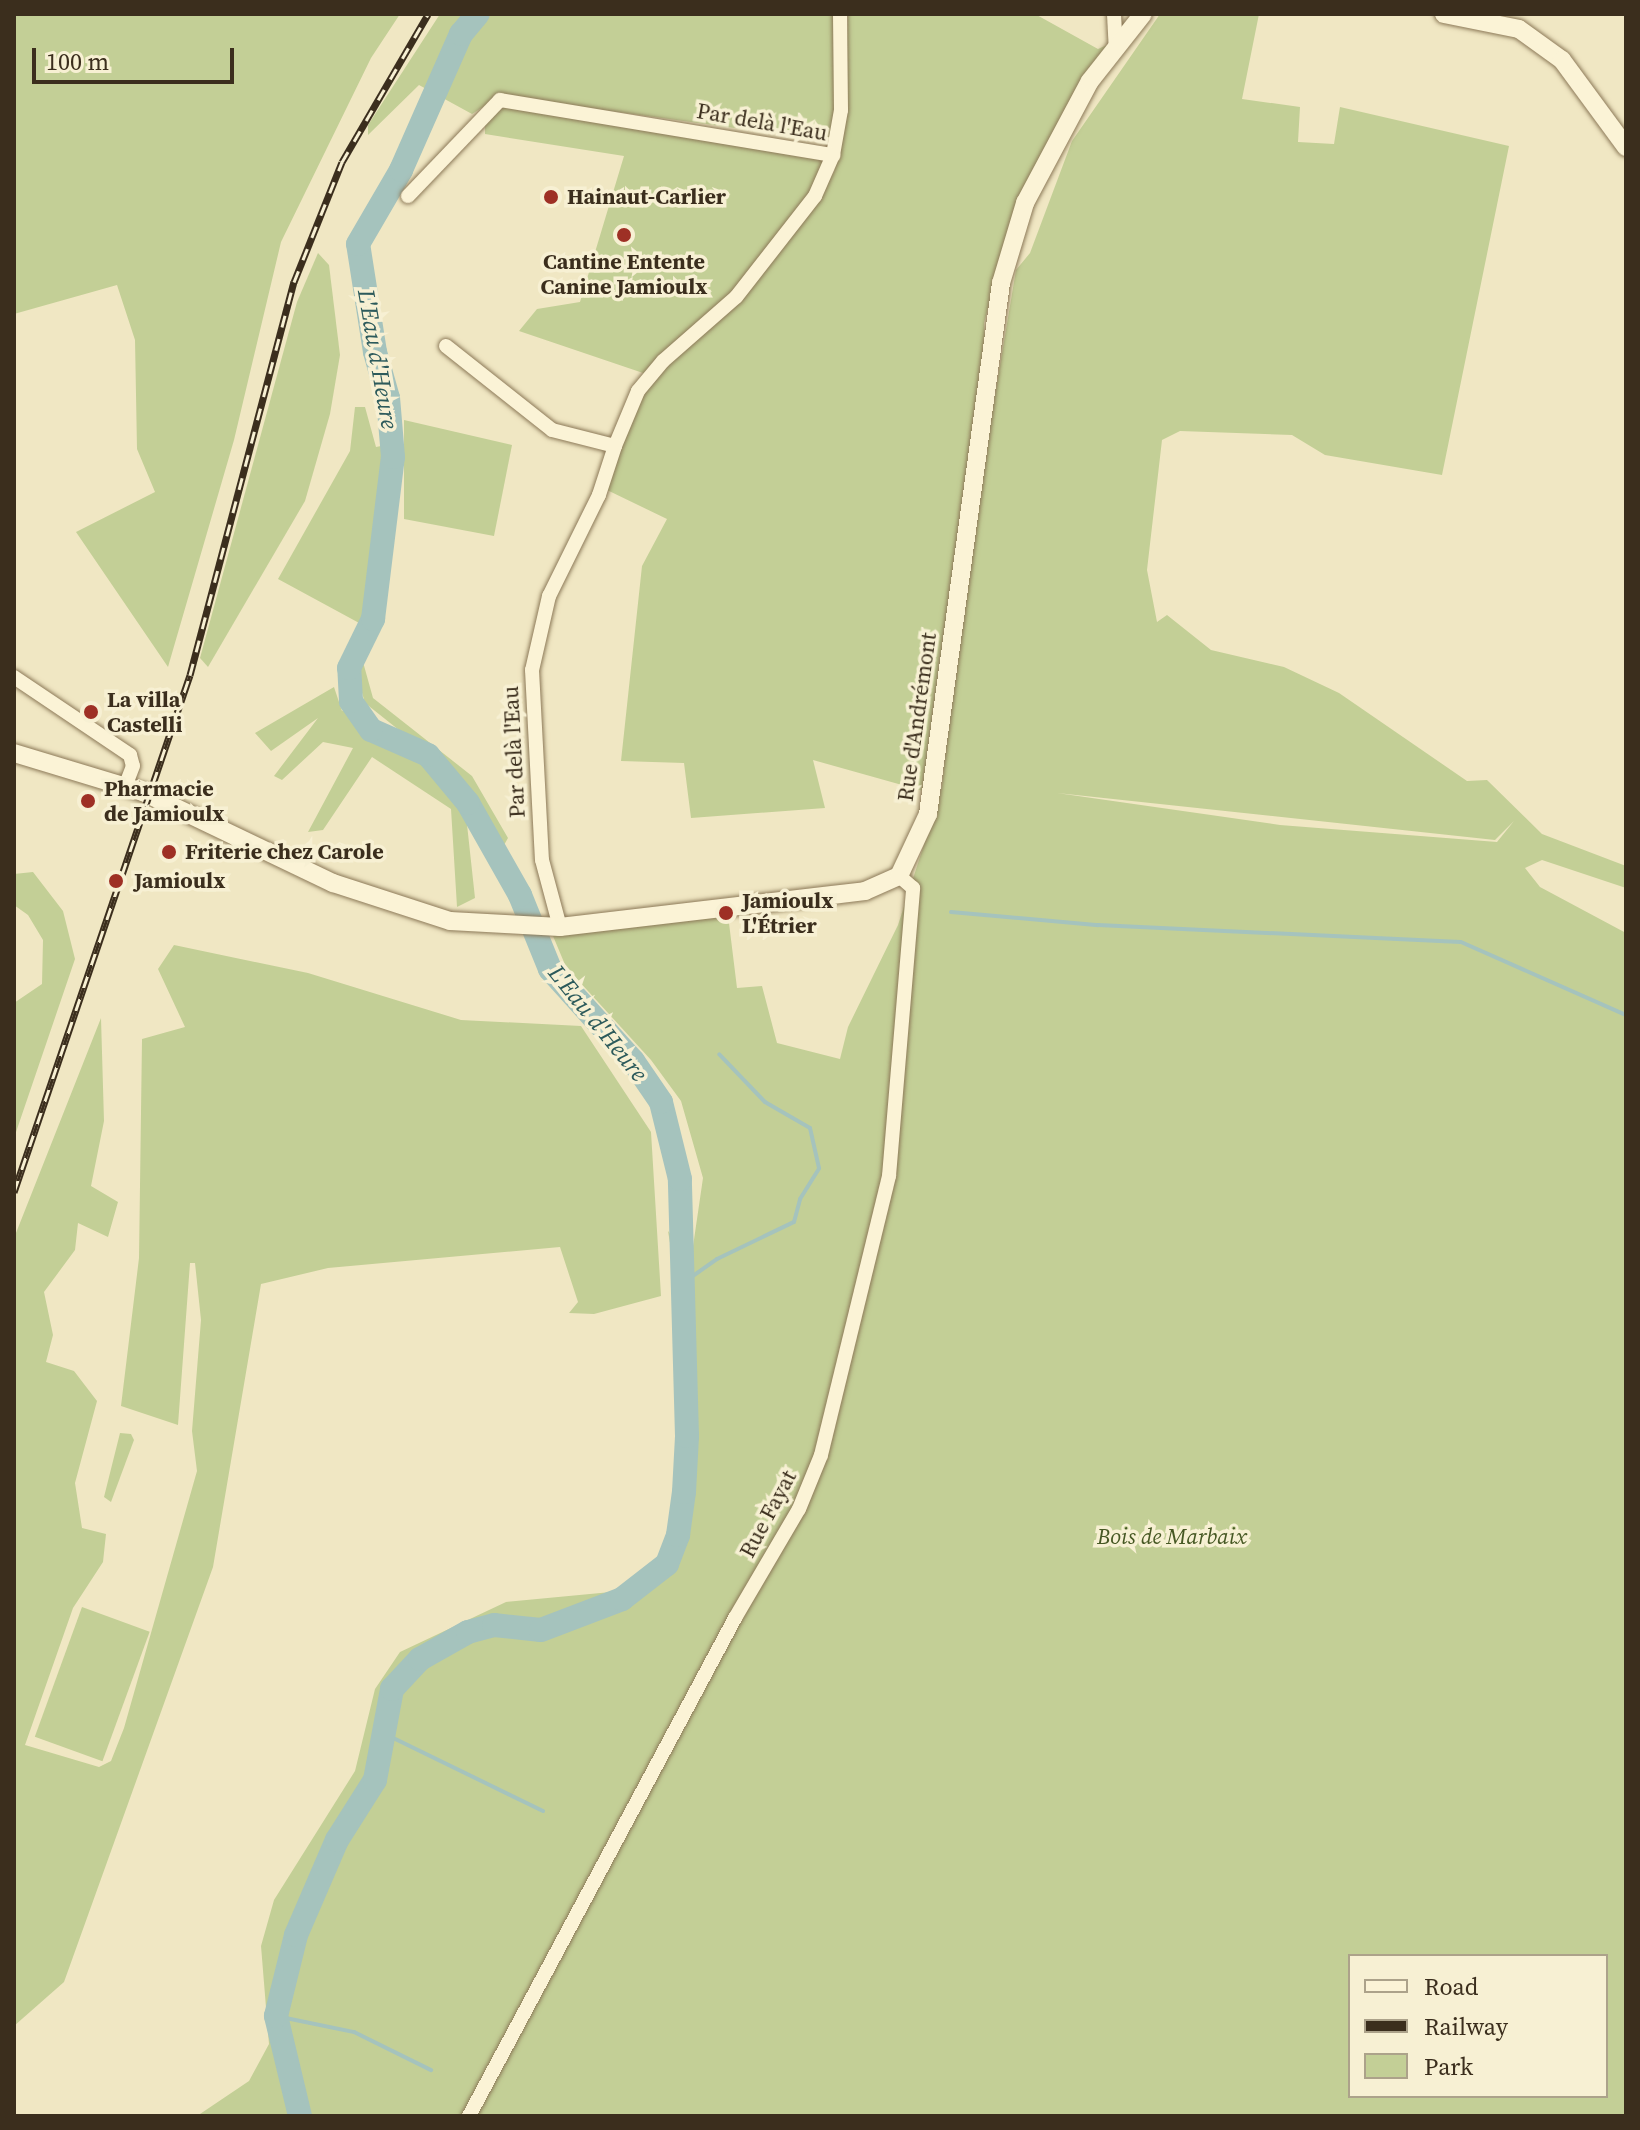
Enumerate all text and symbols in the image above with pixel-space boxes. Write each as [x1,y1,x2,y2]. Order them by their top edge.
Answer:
scale bar [36,32,238,82]
text: 100 m [46,45,109,78]
street label: Par delà l'Eau [695,98,829,146]
place label: Hainaut-Carlier [567,184,726,210]
marker: Hainaut-Carlier [542,188,560,206]
marker: Cantine Entente Canine Jamioulx [615,226,633,244]
place label: Cantine Entente Canine Jamioulx [541,248,707,300]
water label: L'Eau d'Heure [352,287,404,431]
street label: Rue d'Andrémont [892,631,942,803]
street label: Par delà l'Eau [497,685,531,819]
place label: La villa Castelli [107,686,182,738]
marker: La villa Castelli [82,703,100,721]
place label: Pharmacie de Jamioulx [104,775,225,826]
marker: Pharmacie de Jamioulx [79,792,97,810]
place label: Friterie chez Carole [185,839,384,865]
marker: Friterie chez Carole [160,843,178,861]
place label: Jamioulx [134,868,225,894]
marker: Jamioulx [105,870,127,892]
place label: Jamioulx L'Étrier [742,887,833,938]
marker: Jamioulx L'Étrier [717,904,735,922]
water label: L'Eau d'Heure [542,959,654,1087]
street label: Rue Fayat [734,1466,802,1562]
park label: Bois de Marbaix [1097,1524,1247,1550]
legend [1348,1954,1608,2098]
text: Road [1424,1970,1478,2003]
text: Railway [1424,2010,1508,2043]
text: Park [1424,2050,1473,2083]

